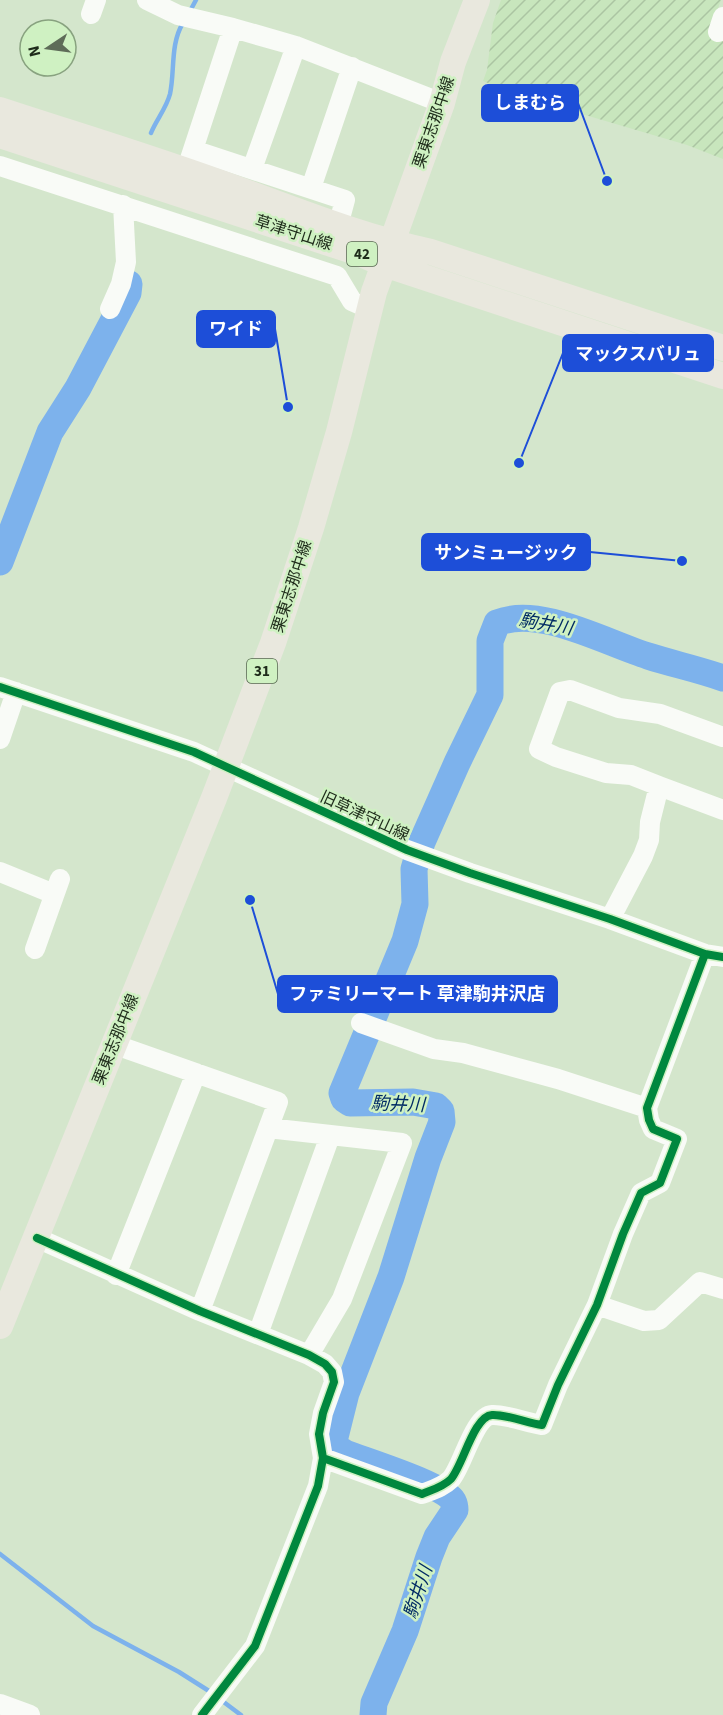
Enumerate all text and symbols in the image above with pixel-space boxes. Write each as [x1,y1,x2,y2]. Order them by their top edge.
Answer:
north arrow [18,18,78,78]
text: N [22,43,46,59]
street label: 栗東志那中線 [408,73,460,171]
callout: しまむら [482,85,578,121]
text: しまむら [494,91,566,116]
street label: 草津守山線 [252,210,335,256]
road number: 42 [347,242,377,266]
callout: ワイド [197,311,275,347]
text: ワイド [209,317,263,342]
callout: マックスバリュ [563,335,713,371]
text: マックスバリュ [575,342,701,367]
callout: サンミュージック [422,534,590,570]
street label: 栗東志那中線 [267,537,317,635]
text: サンミュージック [434,541,578,566]
water label: 駒井川 [517,607,577,642]
road number: 31 [247,659,277,683]
street label: 旧草津守山線 [316,786,413,846]
callout: ファミリーマート 草津駒井沢店 [278,976,557,1012]
text: ファミリーマート 草津駒井沢店 [289,982,545,1007]
street label: 栗東志那中線 [88,991,144,1088]
water label: 駒井川 [371,1091,427,1118]
water label: 駒井川 [398,1561,439,1622]

